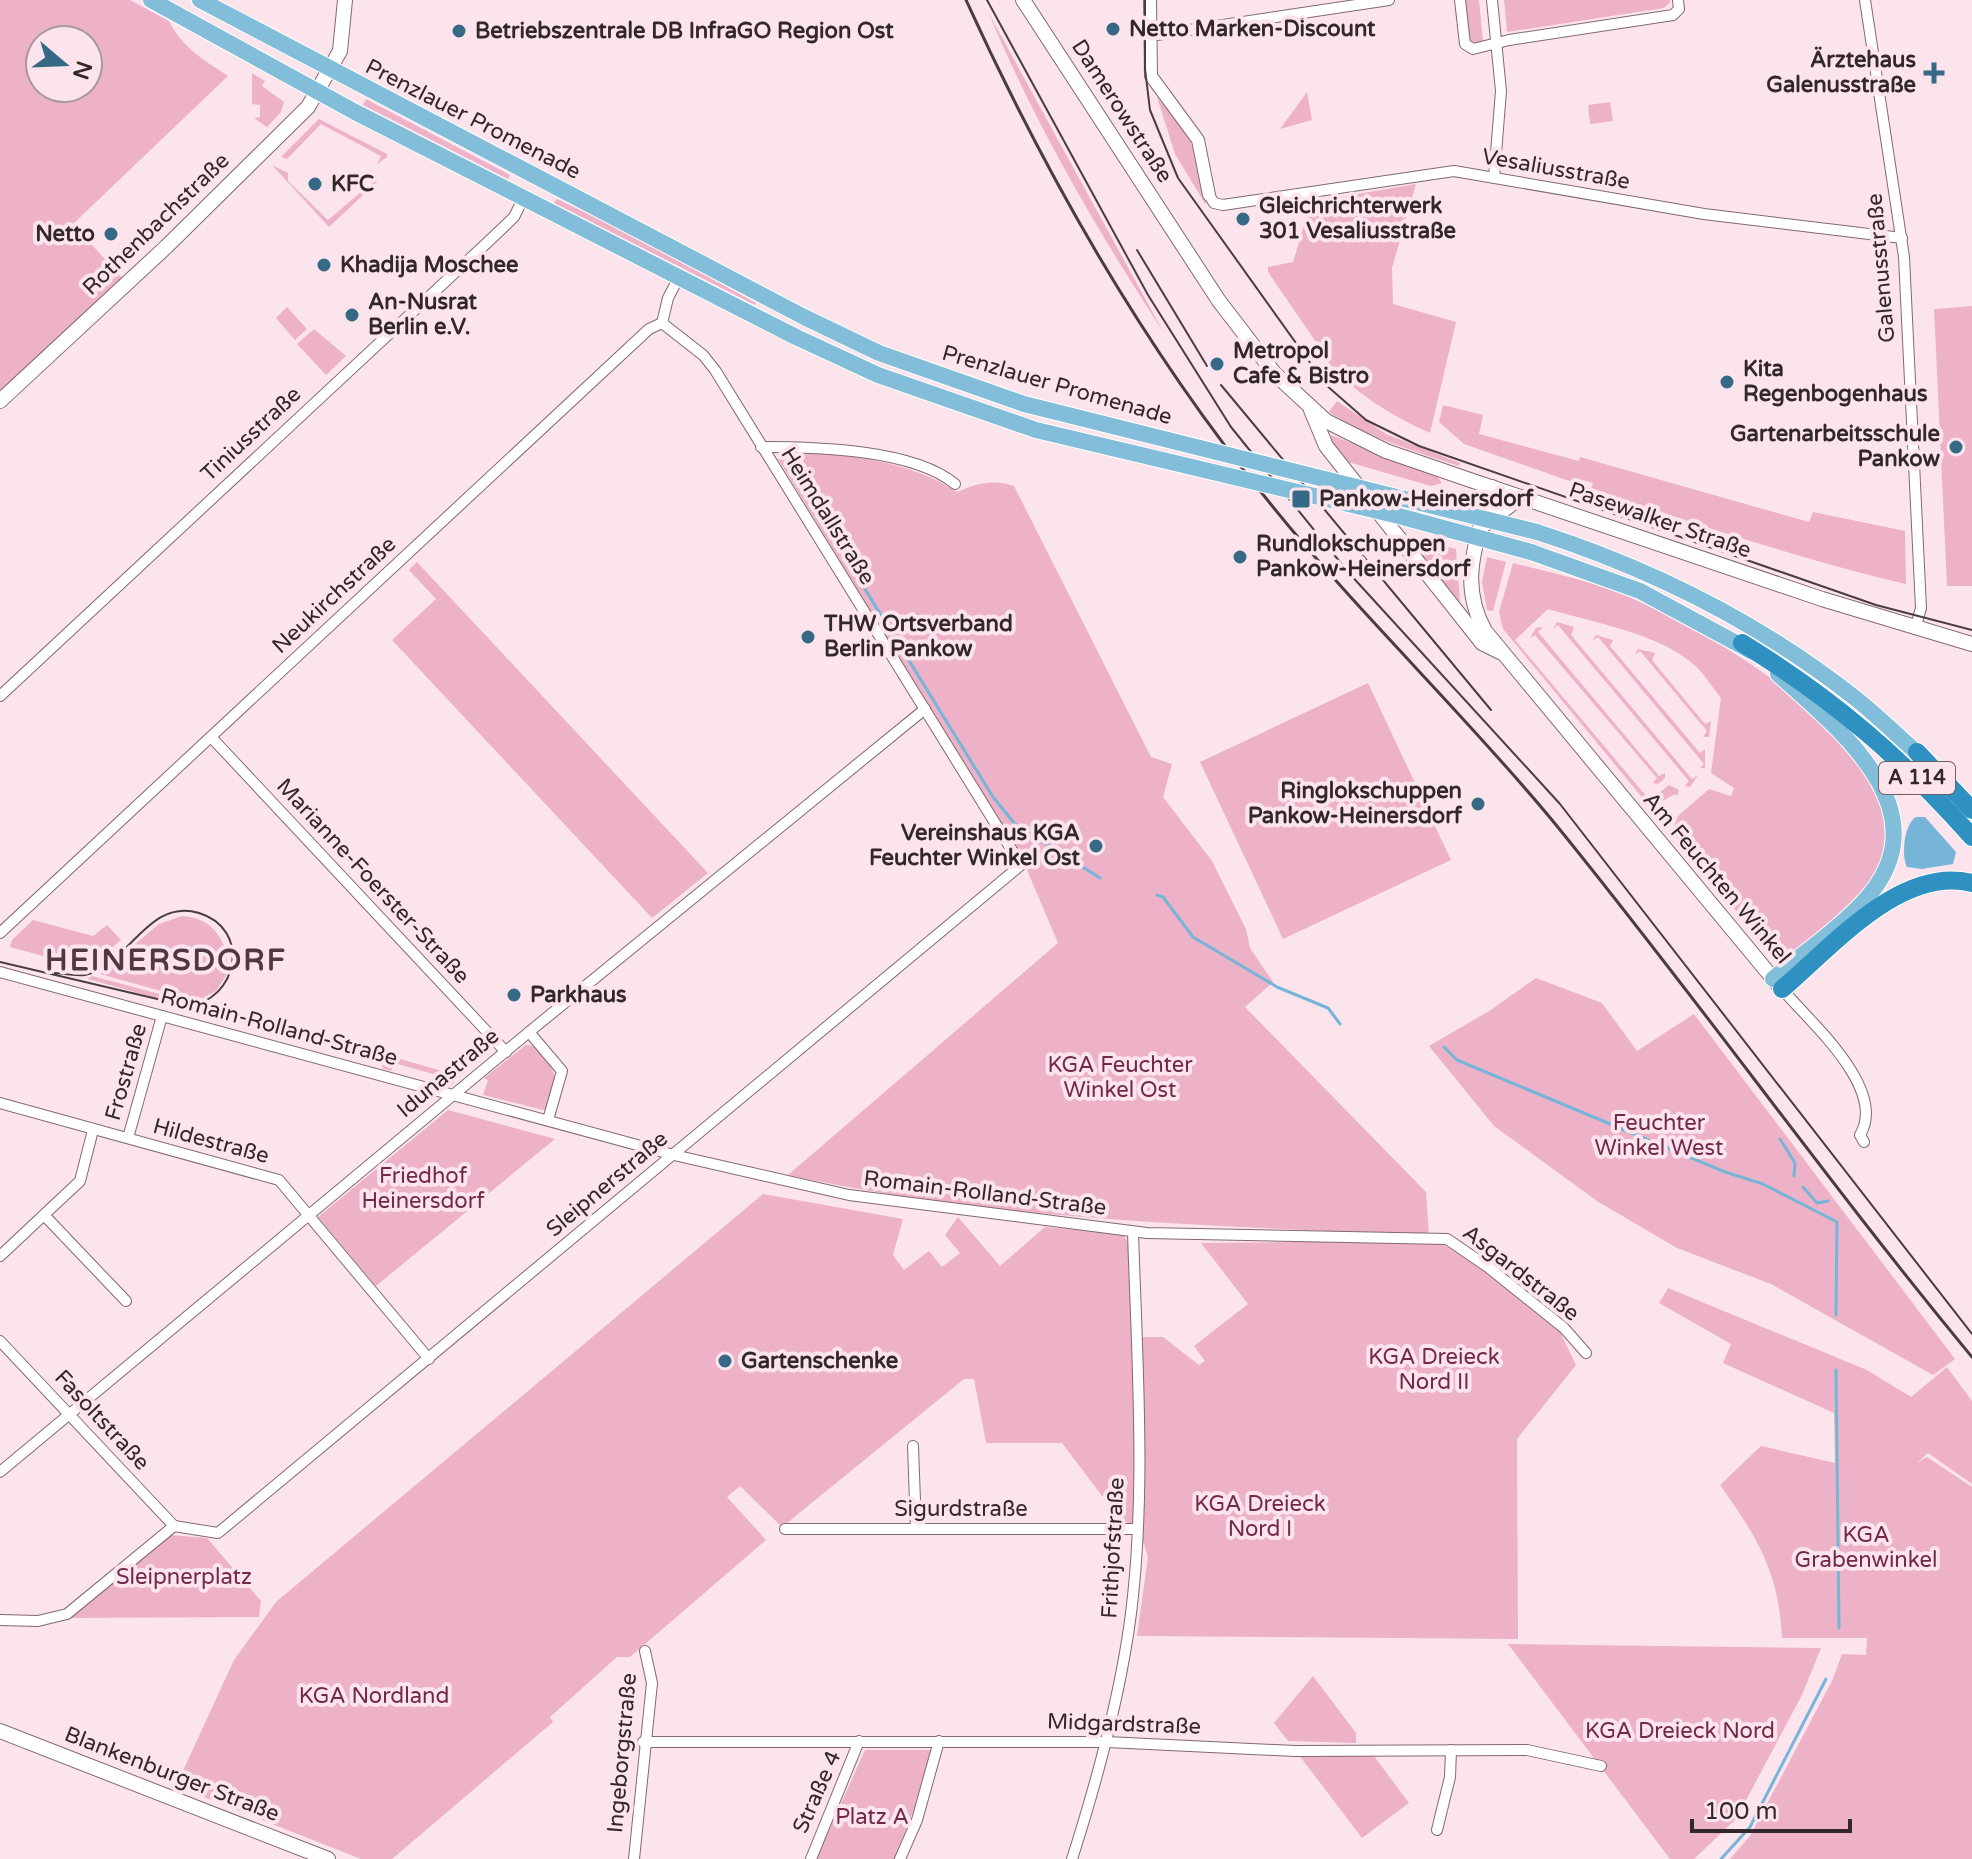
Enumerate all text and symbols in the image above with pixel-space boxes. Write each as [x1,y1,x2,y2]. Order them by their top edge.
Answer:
place label: Netto Marken-Discount [1129,16,1376,42]
place label: Betriebszentrale DB InfraGO Region Ost [475,18,894,44]
marker: Netto Marken-Discount [1104,20,1122,38]
marker: Betriebszentrale DB InfraGO Region Ost [450,22,468,40]
north arrow [24,24,104,104]
street label: Damerowstraße [1066,34,1178,188]
place label: Ärztehaus Galenusstraße [1766,46,1916,98]
street label: Prenzlauer Promenade [361,53,585,185]
text: N [67,58,97,83]
marker: Ärztehaus Galenusstraße [1923,62,1945,84]
street label: Vesaliusstraße [1480,143,1632,195]
street label: Rothenbachstraße [77,147,235,301]
place label: KFC [331,171,374,197]
marker: KFC [306,175,324,193]
street label: Galenusstraße [1862,192,1900,344]
place label: Gleichrichterwerk 301 Vesaliusstraße [1259,193,1456,244]
marker: Gleichrichterwerk 301 Vesaliusstraße [1234,210,1252,228]
place label: Netto [35,221,95,247]
marker: Netto [102,225,120,243]
place label: Khadija Moschee [340,252,518,278]
marker: Khadija Moschee [315,256,333,274]
place label: An-Nusrat Berlin e.V. [368,289,478,340]
marker: An-Nusrat Berlin e.V. [343,306,361,324]
place label: Metropol Cafe & Bistro [1233,338,1369,389]
street label: Prenzlauer Promenade [939,340,1175,430]
marker: Metropol Cafe & Bistro [1208,355,1226,373]
place label: Kita Regenbogenhaus [1743,356,1928,407]
marker: Kita Regenbogenhaus [1718,373,1736,391]
street label: Tiniusstraße [196,381,306,487]
place label: Gartenarbeitsschule Pankow [1730,421,1941,472]
marker: Gartenarbeitsschule Pankow [1947,438,1965,456]
street label: Heimdallstraße [775,442,881,590]
street label: Pasewalker Straße [1565,477,1755,563]
place label: Pankow-Heinersdorf [1319,486,1534,512]
marker: Pankow-Heinersdorf [1290,488,1312,510]
street label: Neukirchstraße [267,531,401,659]
place label: Rundlokschuppen Pankow-Heinersdorf [1256,531,1471,582]
marker: Rundlokschuppen Pankow-Heinersdorf [1231,548,1249,566]
place label: THW Ortsverband Berlin Pankow [823,611,1013,662]
marker: THW Ortsverband Berlin Pankow [799,628,817,646]
road number: A 114 [1879,762,1955,794]
street label: Marianne-Foerster-Straße [271,773,475,989]
place label: Ringlokschuppen Pankow-Heinersdorf [1248,778,1463,829]
street label: Am Feuchten Winkel [1638,787,1796,969]
marker: Ringlokschuppen Pankow-Heinersdorf [1469,795,1487,813]
place label: Vereinshaus KGA Feuchter Winkel Ost [869,820,1081,871]
marker: Vereinshaus KGA Feuchter Winkel Ost [1087,837,1105,855]
district label: HEINERSDORF [45,942,287,979]
place label: Parkhaus [530,982,627,1008]
street label: Romain-Rolland-Straße [158,983,400,1071]
marker: Parkhaus [505,986,523,1004]
street label: Frostraße [100,1020,152,1124]
street label: Idunastraße [392,1023,504,1123]
park label: KGA Feuchter Winkel Ost [1047,1052,1193,1103]
park label: Feuchter Winkel West [1595,1110,1723,1161]
street label: Hildestraße [150,1113,272,1169]
street label: Sleipnerstraße [541,1126,673,1242]
park label: Friedhof Heinersdorf [361,1163,485,1214]
street label: Romain-Rolland-Straße [862,1165,1108,1221]
street label: Asgardstraße [1458,1219,1584,1327]
park label: KGA Dreieck Nord II [1368,1344,1500,1395]
place label: Gartenschenke [741,1348,898,1374]
marker: Gartenschenke [716,1352,734,1370]
street label: Fasoltstraße [49,1365,155,1475]
street label: Frithjofstraße [1096,1477,1130,1619]
park label: KGA Dreieck Nord I [1194,1491,1326,1542]
street label: Sigurdstraße [894,1496,1028,1522]
park label: KGA Grabenwinkel [1794,1522,1938,1573]
park label: Sleipnerplatz [116,1564,252,1590]
street label: Ingeborgstraße [602,1672,642,1834]
park label: KGA Nordland [299,1683,449,1709]
street label: Midgardstraße [1047,1708,1201,1740]
park label: KGA Dreieck Nord [1585,1718,1775,1744]
street label: Blankenburger Straße [61,1721,283,1827]
street label: Straße 4 [787,1747,847,1837]
scale bar [1692,1783,1850,1833]
text: 100 m [1704,1797,1778,1826]
park label: Platz A [835,1804,909,1830]

